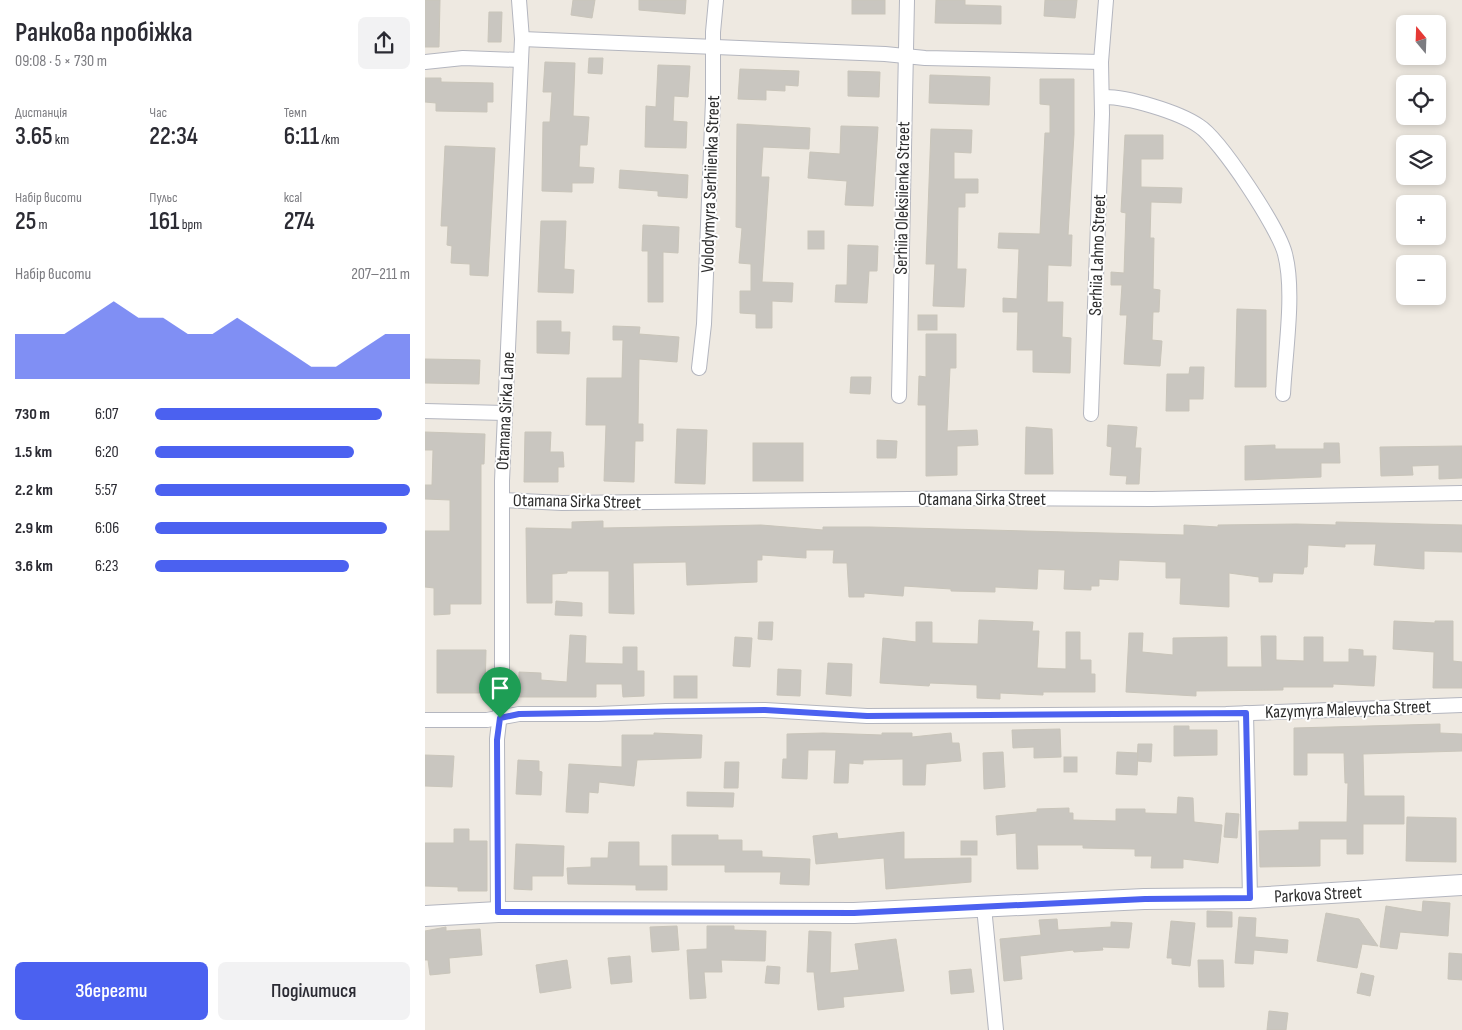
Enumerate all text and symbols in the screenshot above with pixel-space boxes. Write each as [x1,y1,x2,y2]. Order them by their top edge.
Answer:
north arrow [1396,15,1446,65]
map controls [1396,15,1446,305]
text: Ранкова пробіжка [15,16,193,49]
button: share [358,17,410,69]
text: 09:08 · 5 × 730 m [15,52,107,71]
button: locate [1396,75,1446,125]
street label: Volodymyra Serhiienka Street [697,94,724,273]
text: Дистанція [15,104,67,121]
text: Час [149,104,167,121]
text: Темп [284,104,307,121]
text: 3.65 [15,121,53,152]
text: 22:34 [149,121,198,152]
text: 6:11 [284,121,319,152]
street label: Serhiia Oleksiienka Street [891,121,914,275]
text: km [53,131,69,148]
text: /km [319,131,339,148]
button: layers [1396,135,1446,185]
text: Набір висоти [15,189,82,206]
text: Пульс [149,189,178,206]
text: kcal [284,189,302,206]
street label: Serhiia Lahno Street [1085,193,1110,316]
button: + [1396,195,1446,245]
text: 25 [15,206,36,237]
text: 161 [149,206,179,237]
text: 274 [284,206,315,237]
text: m [36,216,47,233]
text: bpm [179,216,202,233]
button: − [1396,255,1446,305]
text: Набір висоти [15,265,91,284]
text: 207–211 m [351,265,410,284]
street label: Otamana Sirka Lane [492,351,519,471]
text: 730 m [15,405,50,424]
text: 6:07 [95,405,119,424]
text: 1.5 km [15,443,52,462]
text: 6:20 [95,443,119,462]
text: 2.2 km [15,481,53,500]
text: 5:57 [95,481,117,500]
street label: Otamana Sirka Street [918,489,1047,510]
street label: Otamana Sirka Street [513,490,642,513]
text: 2.9 km [15,519,53,538]
text: 6:06 [95,519,119,538]
text: 3.6 km [15,557,53,576]
text: 6:23 [95,557,118,576]
pin [479,667,521,718]
icon: arrive [486,674,514,702]
street label: Kazymyra Malevycha Street [1265,696,1432,723]
street label: Parkova Street [1274,882,1363,907]
button: Зберегти [15,962,208,1020]
button: Поділитися [218,962,410,1020]

